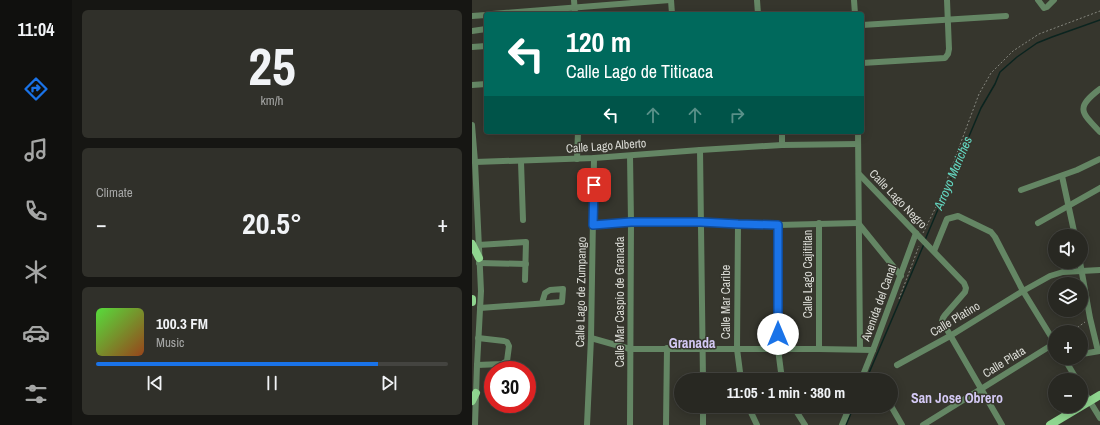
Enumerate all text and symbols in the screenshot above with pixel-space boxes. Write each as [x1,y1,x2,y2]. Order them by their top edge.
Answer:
text: 11:04 [18,17,54,42]
text: 120 m [566,23,631,61]
icon: left [500,28,552,80]
text: 25 [248,31,296,101]
text: Calle Lago de Titicaca [566,59,713,84]
icon: directions [22,75,50,103]
text: km/h [260,92,284,109]
icon: left [600,104,622,126]
icon: ahead [642,104,664,126]
icon: ahead [684,104,706,126]
icon: right [726,104,748,126]
water label: Arroyo Mariches [930,134,976,213]
street label: Calle Lago Alberto [565,135,647,157]
icon: music [22,136,50,164]
street label: Calle Lago Negro [866,166,930,232]
pin [577,168,611,202]
icon: arrive [583,174,605,196]
text: Climate [96,184,133,201]
icon: phone [22,197,50,225]
text: 20.5° [242,203,302,243]
text: − [96,209,107,239]
text: + [437,209,448,239]
map controls [1048,229,1088,413]
button: sound [1048,229,1088,269]
street label: Calle Lago Cajititlan [800,230,816,318]
street label: Calle Mar Caspio de Granada [612,236,628,367]
street label: Calle Lago de Zumpango [572,237,590,347]
icon: climate [22,258,50,286]
street label: Avenida del Canal [857,263,900,344]
street label: Calle Mar Caribe [718,265,734,339]
button: layers [1048,277,1088,317]
street label: Calle Platino [927,298,983,340]
text: 100.3 FM [156,313,208,334]
position arrow [757,313,799,355]
icon: car [22,319,50,347]
button: + [1048,325,1088,365]
text: Music [156,334,184,351]
district label: Granada [669,334,716,352]
street label: Calle Plata [980,342,1029,381]
speed limit sign: 30 [484,361,536,413]
icon: previous [144,372,166,394]
icon: pause [261,372,283,394]
icon: next [378,372,400,394]
button: − [1048,373,1088,413]
icon: filters [22,380,50,408]
text: 11:05 · 1 min · 380 m [727,382,845,403]
district label: San Jose Obrero [911,389,1003,407]

